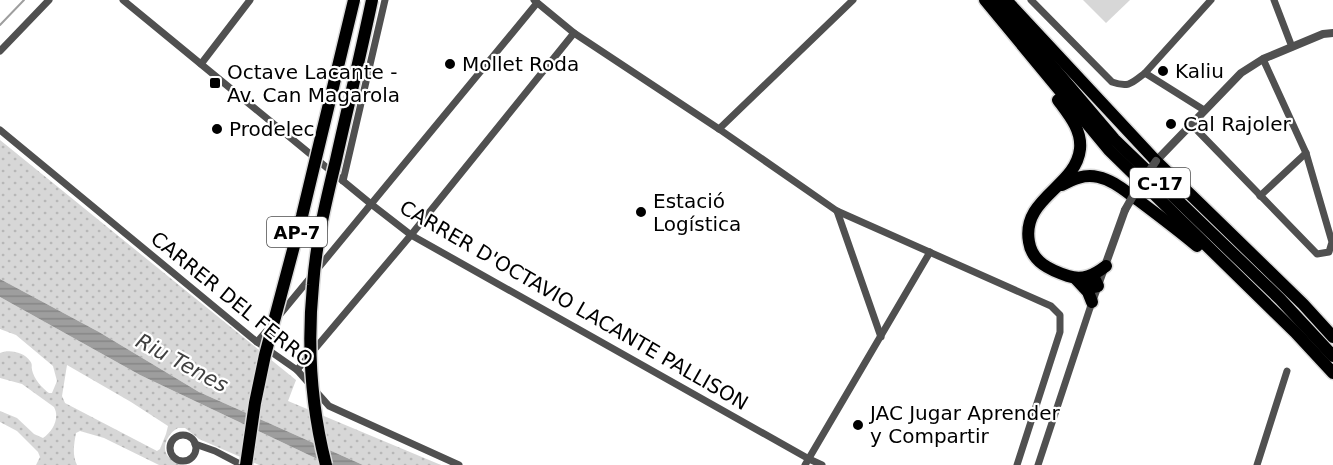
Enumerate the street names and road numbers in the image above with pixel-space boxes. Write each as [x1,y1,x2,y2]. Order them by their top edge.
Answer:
road number: C-17 [1130,168,1190,198]
street label: CARRER D'OCTAVIO LACANTE PALLISON [395,195,753,415]
road number: AP-7 [267,217,327,247]
street label: CARRER DEL FERRO [146,226,318,372]

